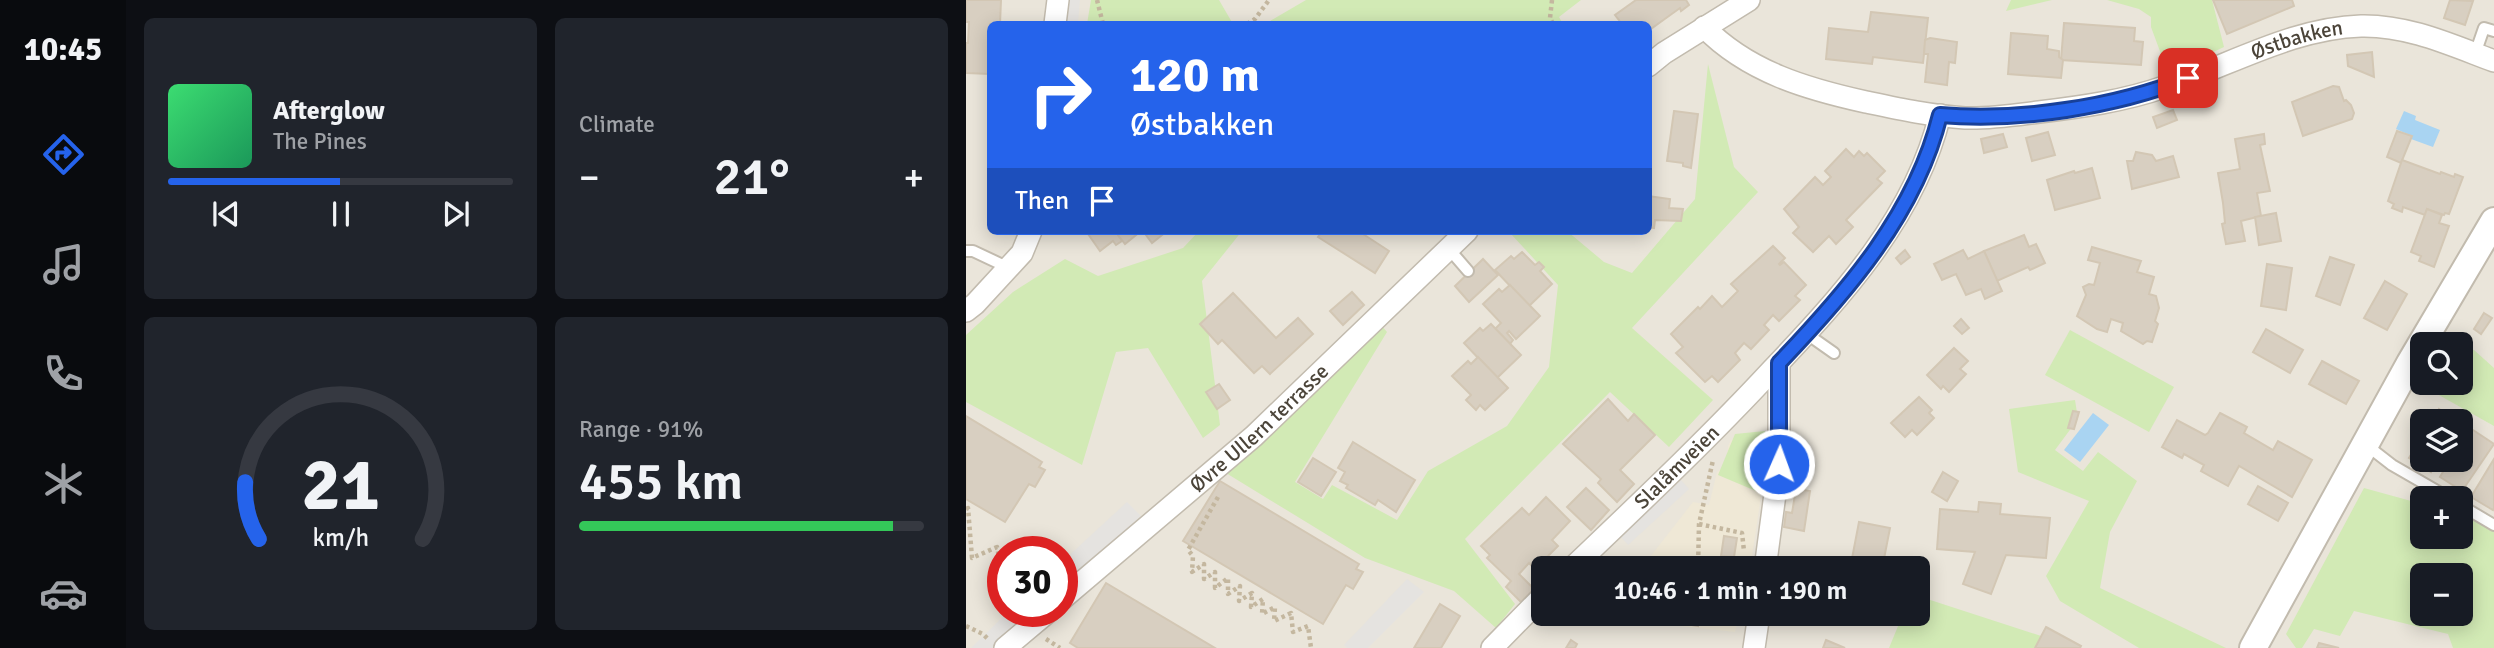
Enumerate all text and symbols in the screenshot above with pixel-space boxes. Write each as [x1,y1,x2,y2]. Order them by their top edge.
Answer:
street label: Østbakken [2247,14,2344,65]
text: 10:45 [24,30,102,69]
text: 120 m [1130,45,1260,105]
pin [2158,48,2218,108]
icon: right [1015,49,1106,140]
icon: arrive [2169,59,2207,97]
text: Afterglow [273,95,385,127]
text: Østbakken [1130,105,1274,144]
text: Climate [579,110,655,139]
text: The Pines [273,127,367,156]
icon: directions [39,130,88,179]
text: 21° [713,145,790,209]
text: − [579,154,600,201]
text: + [903,154,924,201]
icon: arrive [1083,182,1121,220]
text: Then [1015,185,1069,217]
icon: previous [207,195,245,233]
icon: pause [322,195,360,233]
icon: next [437,195,475,233]
icon: music [39,240,88,289]
map controls [2410,332,2473,626]
button: search [2410,332,2473,395]
icon: phone [39,349,88,398]
street label: Øvre Ullern terrasse [1184,358,1334,498]
button: layers [2410,409,2473,472]
text: Range · 91% [579,415,703,444]
street label: Slalåmveien [1629,419,1725,515]
position arrow [1742,427,1816,501]
text: 21 [301,442,380,531]
text: 455 km [579,450,743,514]
icon: climate [39,459,88,508]
button: + [2410,486,2473,549]
text: km/h [312,522,369,553]
speed limit sign: 30 [987,536,1078,627]
button: − [2410,563,2473,626]
icon: car [39,569,88,618]
text: 10:46 · 1 min · 190 m [1614,575,1847,607]

